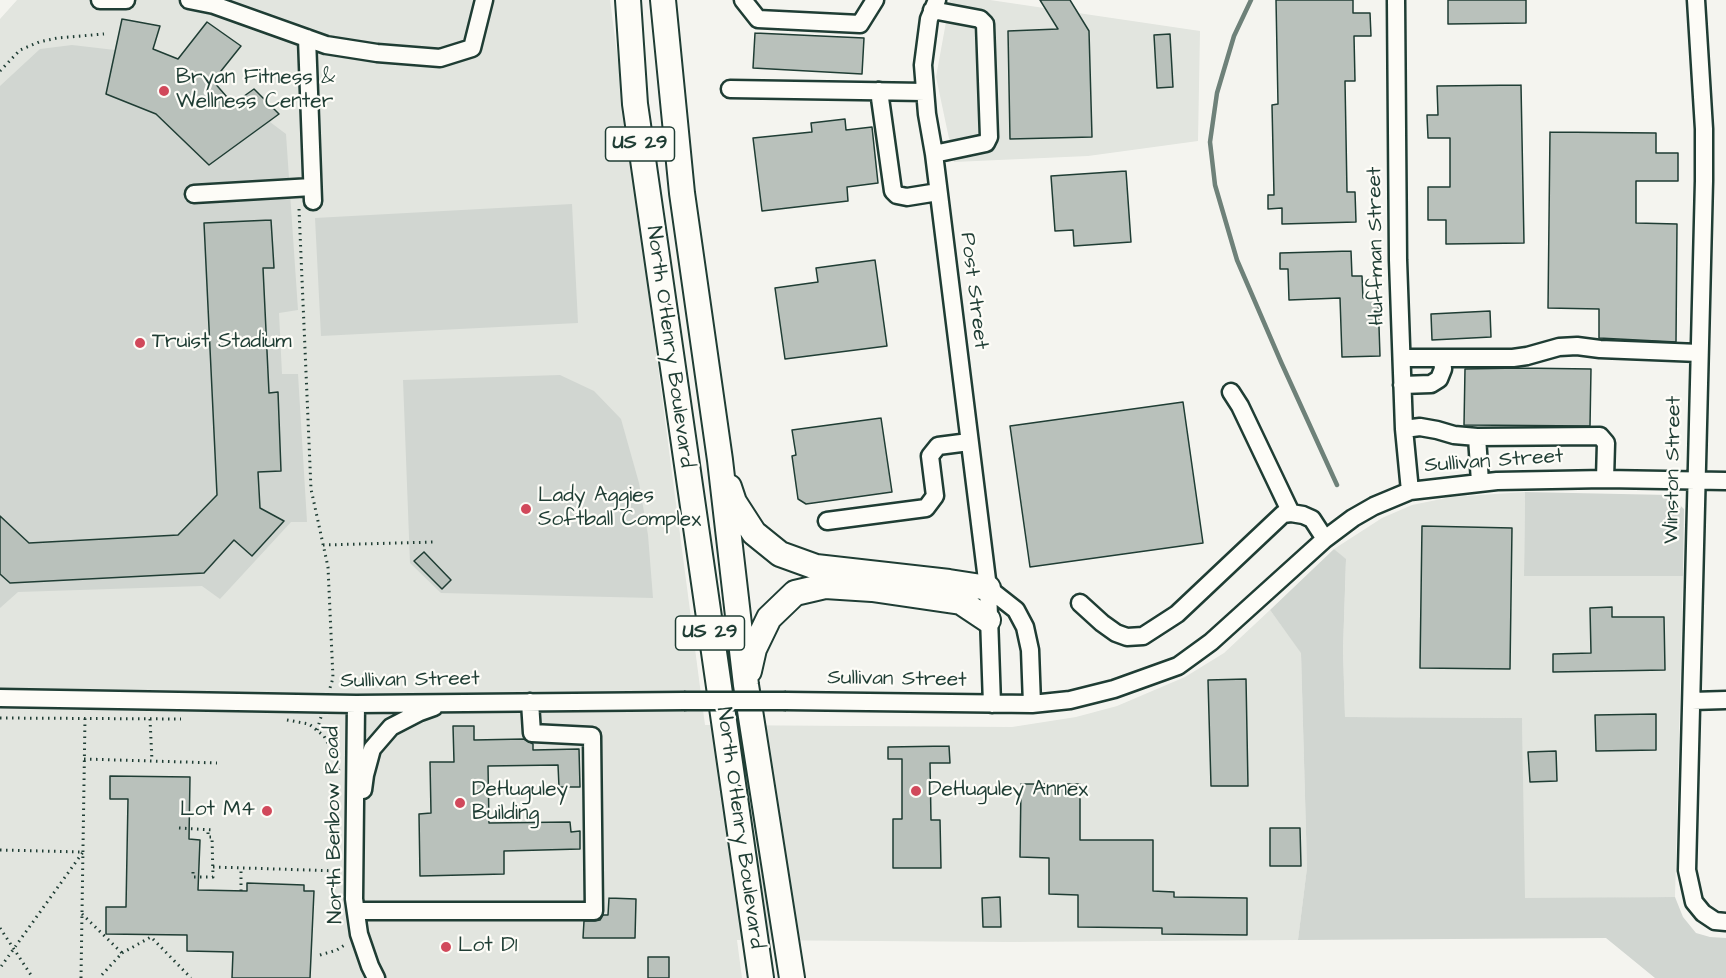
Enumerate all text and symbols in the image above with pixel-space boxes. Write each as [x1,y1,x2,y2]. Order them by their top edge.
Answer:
place label: Bryan Fitness & Wellness Center [176,66,335,116]
marker: Bryan Fitness & Wellness Center [157,84,171,98]
road number: US 29 [606,127,674,161]
street label: Huffman Street [1363,166,1391,326]
street label: North O'Henry Boulevard [640,225,698,469]
street label: Post Street [953,231,993,351]
place label: Truist Stadium [152,330,292,356]
marker: Truist Stadium [133,336,147,350]
street label: Winston Street [1660,396,1688,544]
street label: Sullivan Street [1424,445,1564,479]
place label: Lady Aggies Softball Complex [538,484,701,534]
marker: Lady Aggies Softball Complex [519,502,533,516]
road number: US 29 [676,616,744,650]
street label: Sullivan Street [827,666,967,694]
street label: Sullivan Street [340,667,480,695]
street label: North O'Henry Boulevard [710,706,768,950]
street label: North Benbow Road [321,726,349,924]
place label: DeHuguley Building [472,778,568,828]
place label: DeHuguley Annex [928,778,1088,804]
marker: DeHuguley Annex [909,784,923,798]
marker: DeHuguley Building [453,796,467,810]
place label: Lot M4 [180,798,255,824]
marker: Lot M4 [260,804,274,818]
place label: Lot D1 [458,934,518,960]
marker: Lot D1 [439,940,453,954]

